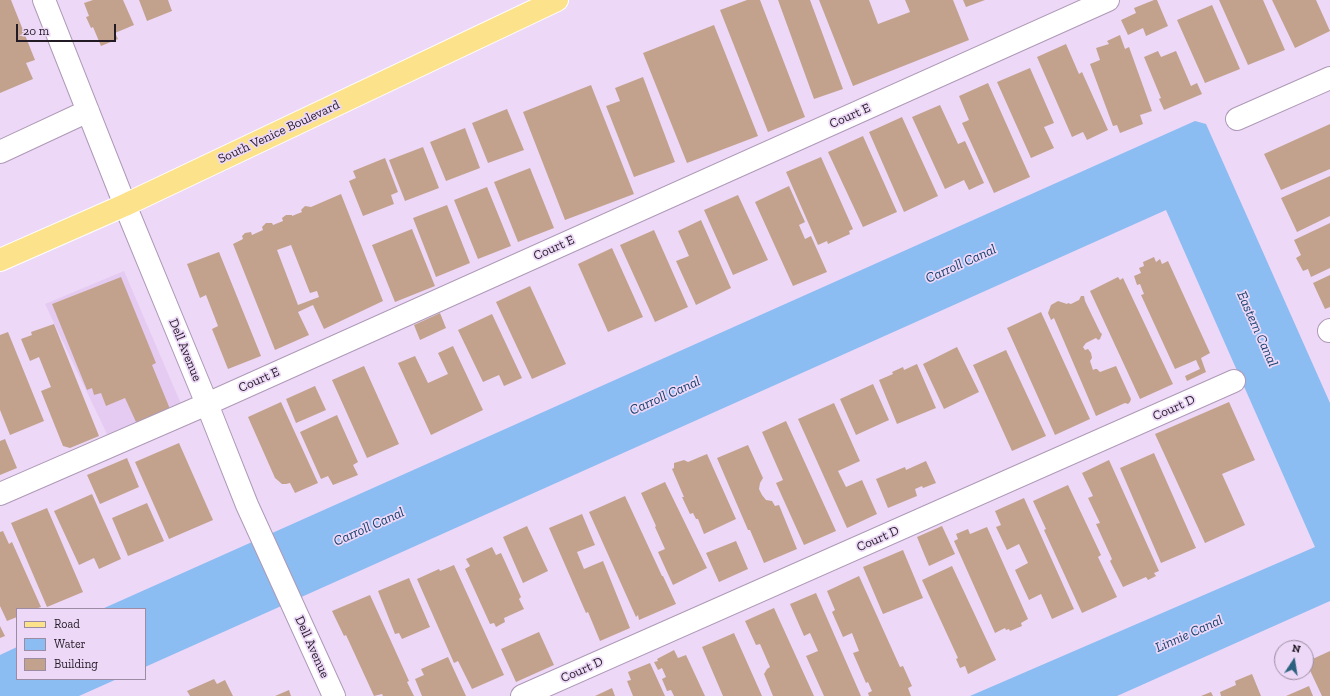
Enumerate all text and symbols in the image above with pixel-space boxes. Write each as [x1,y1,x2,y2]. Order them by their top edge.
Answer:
scale bar [18,16,118,42]
text: 20 m [23,24,49,38]
street label: South Venice Boulevard [216,97,342,167]
street label: Court E [827,100,873,132]
street label: Court E [531,232,577,264]
water label: Carroll Canal [923,241,999,287]
water label: Eastern Canal [1233,289,1281,369]
street label: Dell Avenue [165,316,205,384]
street label: Court E [236,364,282,396]
water label: Carroll Canal [627,373,703,419]
street label: Court D [1150,392,1198,424]
water label: Carroll Canal [331,504,407,550]
street label: Court D [854,523,902,555]
legend [16,608,146,680]
water label: Linnie Canal [1153,612,1225,656]
street label: Dell Avenue [291,614,333,680]
text: Road [54,617,80,631]
text: Water [54,637,86,651]
north arrow [1274,640,1314,680]
text: N [1291,642,1302,656]
street label: Court D [558,654,606,686]
text: Building [54,657,98,671]

